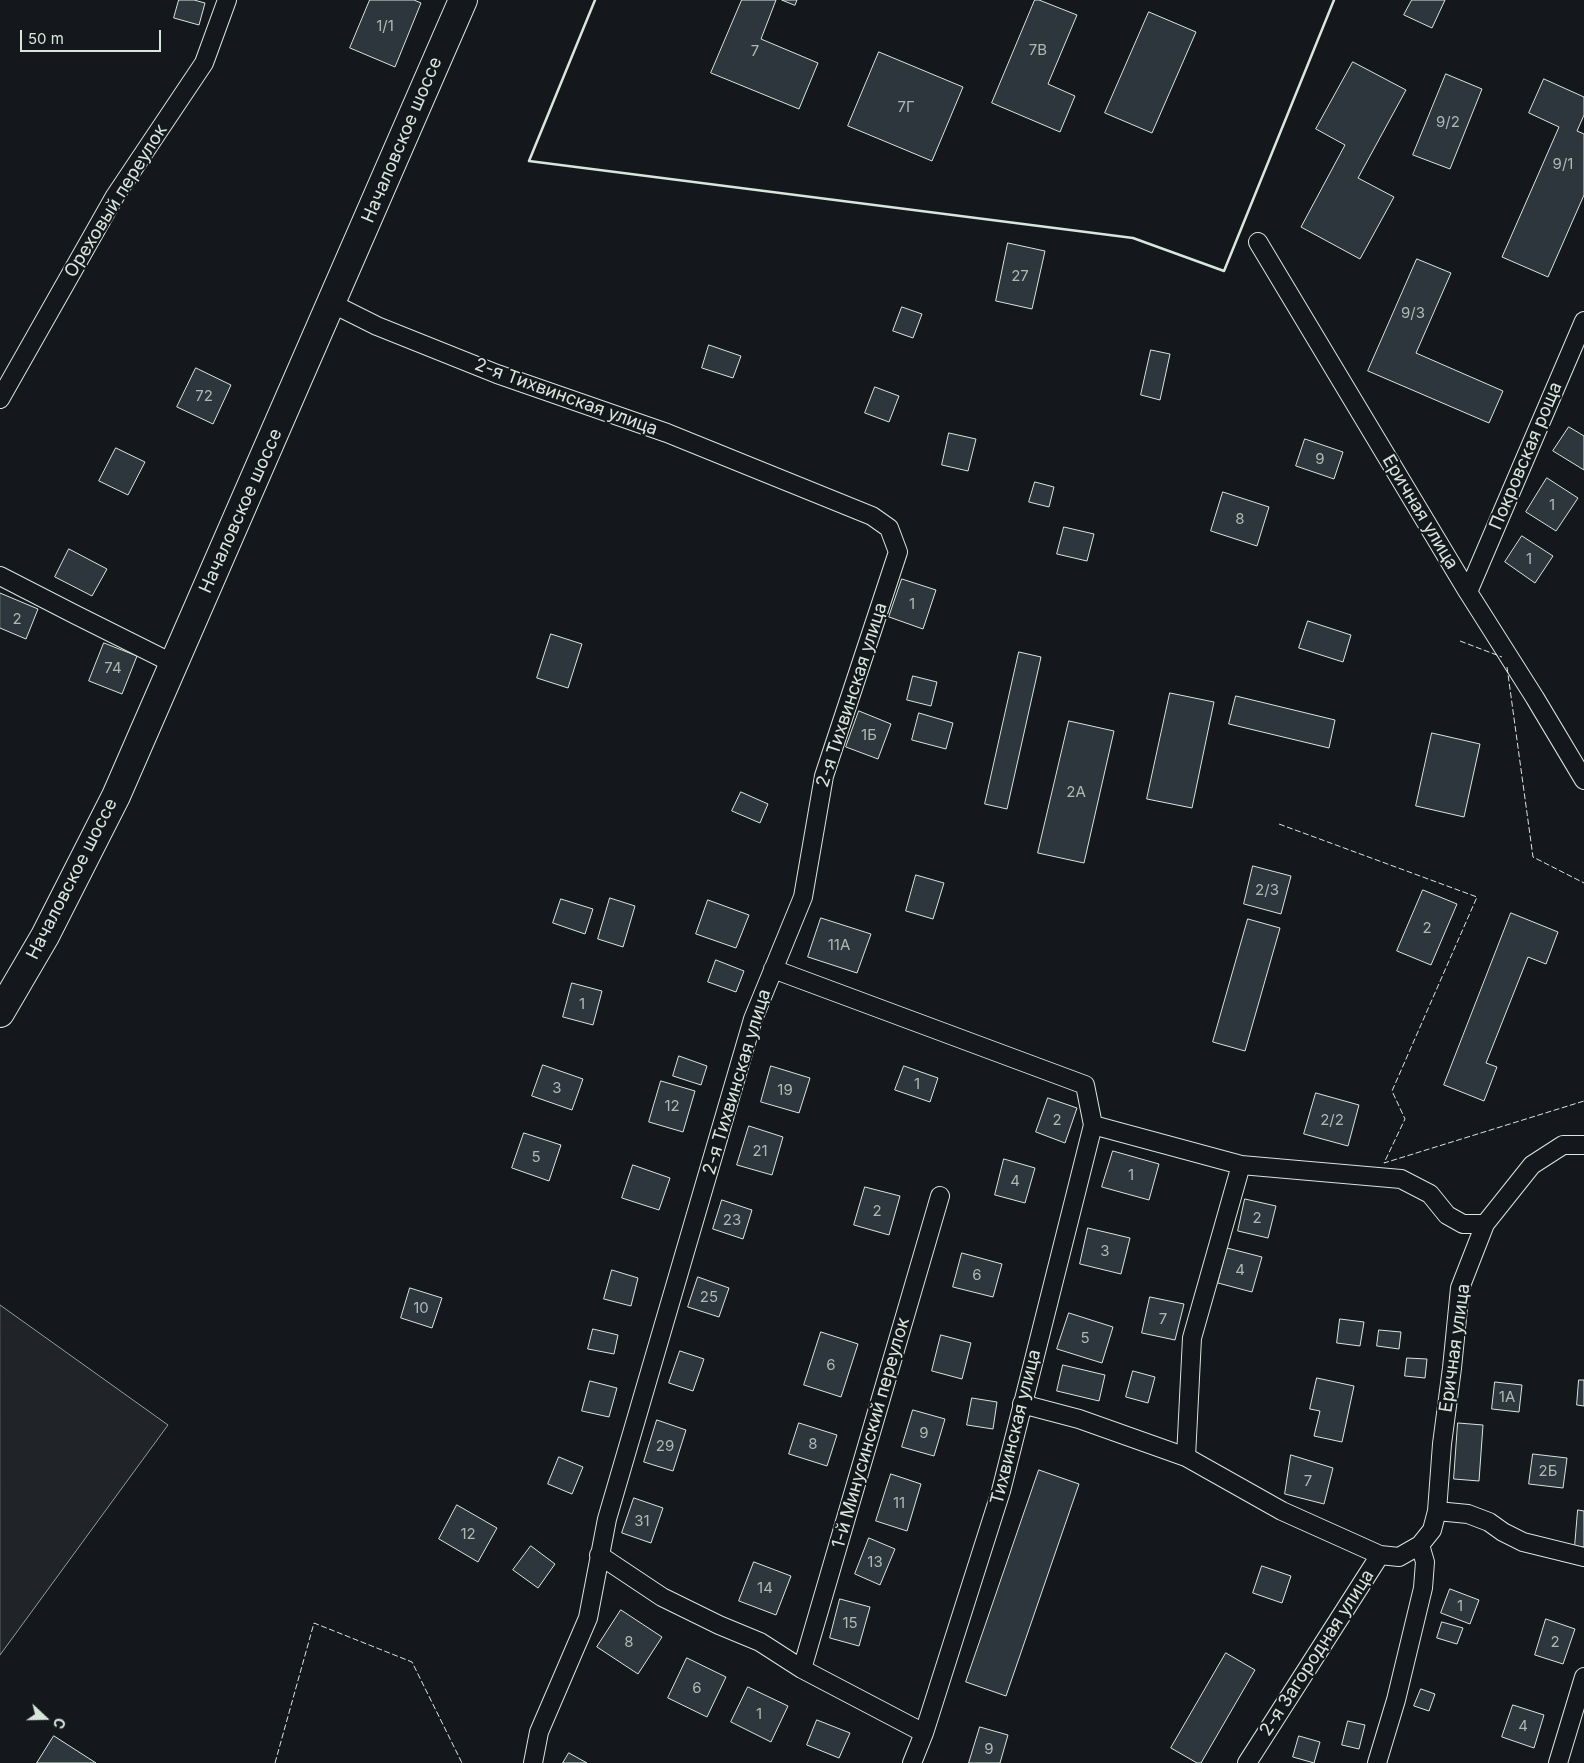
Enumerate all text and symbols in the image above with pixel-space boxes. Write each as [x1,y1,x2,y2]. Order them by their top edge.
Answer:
house number: 1/1 [376,17,394,35]
scale bar [22,20,164,52]
text: 50 m [28,29,64,48]
house number: 7В [1029,41,1047,59]
house number: 7 [751,42,759,60]
street label: Началовское шоссе [357,54,447,226]
house number: 7Г [897,98,915,116]
house number: 9/2 [1436,113,1460,131]
street label: Ореховый переулок [60,120,172,282]
house number: 9/1 [1553,155,1573,173]
house number: 27 [1011,267,1029,285]
house number: 9/3 [1401,304,1425,322]
street label: 2-я Тихвинская улица [472,354,660,440]
street label: Покровская роща [1485,379,1567,533]
house number: 72 [195,387,213,405]
street label: Началовское шоссе [195,425,287,597]
house number: 9 [1315,450,1325,468]
street label: Еричная улица [1377,451,1463,573]
house number: 1 [1549,496,1555,514]
house number: 8 [1235,510,1245,528]
house number: 1 [1526,550,1532,568]
house number: 1 [909,595,915,613]
street label: 2-я Тихвинская улица [812,600,892,790]
house number: 2 [12,610,22,628]
house number: 74 [104,659,122,677]
house number: 1Б [861,726,877,744]
house number: 2А [1066,783,1086,801]
street label: Началовское шоссе [22,795,122,963]
house number: 2/3 [1255,881,1279,899]
house number: 2 [1422,919,1432,937]
house number: 11А [828,936,850,954]
street label: 2-я Тихвинская улица [698,986,776,1178]
house number: 1 [579,995,585,1013]
house number: 1 [914,1075,920,1093]
house number: 3 [552,1079,562,1097]
house number: 19 [777,1081,793,1099]
house number: 12 [664,1097,680,1115]
house number: 2 [1052,1111,1062,1129]
house number: 2/2 [1320,1111,1344,1129]
house number: 21 [752,1142,768,1160]
house number: 5 [531,1148,541,1166]
house number: 1 [1128,1166,1134,1184]
house number: 4 [1010,1172,1020,1190]
house number: 2 [872,1202,882,1220]
house number: 2 [1252,1209,1262,1227]
house number: 23 [723,1211,741,1229]
house number: 3 [1100,1242,1110,1260]
house number: 4 [1235,1261,1245,1279]
house number: 6 [972,1266,982,1284]
street label: Еричная улица [1435,1282,1475,1414]
house number: 25 [700,1288,718,1306]
house number: 10 [413,1299,429,1317]
house number: 7 [1159,1310,1167,1328]
street label: 1-й Минусинский переулок [828,1315,914,1551]
house number: 5 [1080,1329,1090,1347]
street label: Тихвинская улица [986,1347,1046,1507]
house number: 6 [826,1356,836,1374]
house number: 1А [1499,1388,1515,1406]
house number: 9 [919,1424,929,1442]
house number: 8 [808,1435,818,1453]
house number: 29 [656,1437,674,1455]
house number: 2Б [1539,1462,1557,1480]
house number: 7 [1304,1472,1312,1490]
house number: 11 [893,1494,905,1512]
house number: 31 [634,1512,650,1530]
house number: 12 [460,1525,476,1543]
house number: 13 [867,1553,883,1571]
street label: 2-я Загородная улица [1255,1566,1379,1740]
house number: 14 [757,1579,773,1597]
house number: 1 [1457,1597,1463,1615]
house number: 15 [842,1614,858,1632]
house number: 8 [624,1633,634,1651]
house number: 2 [1550,1633,1560,1651]
house number: 6 [692,1679,702,1697]
north arrow [20,1693,70,1743]
house number: 1 [756,1705,762,1723]
text: С [50,1716,69,1731]
house number: 4 [1518,1717,1528,1735]
house number: 9 [984,1740,994,1758]

